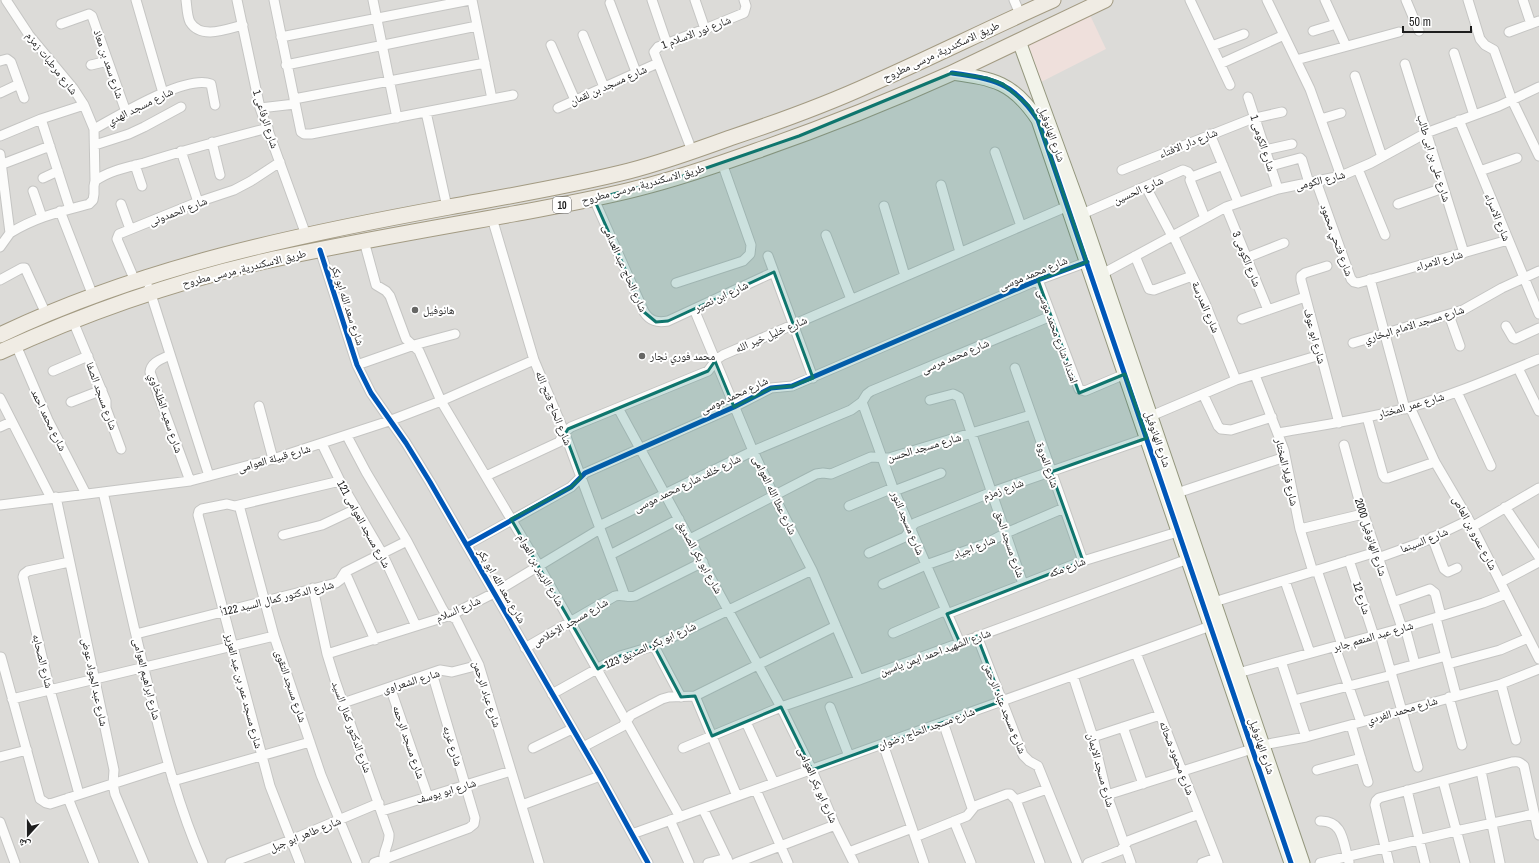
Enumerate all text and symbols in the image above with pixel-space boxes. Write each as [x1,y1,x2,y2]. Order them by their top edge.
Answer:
scale bar [1403,8,1471,34]
street label: شارع نور الاسلام 1 [659,12,733,52]
text: 50 m [1409,14,1431,30]
street label: طريق الاسكندرية, مرسى مطروح [880,18,1002,84]
street label: شارع سعد بن معاذ [91,28,127,100]
street label: شارع مرطبات زمزم [23,29,81,97]
street label: شارع مسجد بن لقمان [567,62,649,108]
street label: شارع مسجد الهدي [105,84,176,130]
street label: شارع الرفاعى 1 [250,88,282,150]
street label: شارع الهانوفيل [1035,104,1069,164]
street label: شارع الكومى 1 [1247,113,1279,173]
street label: شارع على بن ابى طالب [1414,113,1454,203]
street label: شارع دار الافتاء [1157,125,1219,161]
street label: طريق الاسكندرية, مرسى مطروح [580,161,706,207]
street label: شارع الكومى [1293,167,1347,193]
street label: شارع الحسين [1111,173,1165,207]
street label: شارع الاسراء [1482,191,1514,243]
street label: شارع الحمدونى [147,194,209,228]
road number: 10 [553,197,571,213]
street label: شارع فتحي محمود [1316,202,1357,279]
street label: شارع الحاج عبد العدامى [599,222,651,314]
street label: شارع الكومى 3 [1230,229,1264,289]
street label: طريق الاسكندرية, مرسى مطروح [181,246,307,290]
street label: شارع الامراء [1414,247,1464,273]
street label: شارع محمد موسى [997,253,1069,293]
street label: شارع سعد الله ابو بكر [328,262,368,347]
street label: شارع ابن نصير [691,277,750,315]
street label: شارع المدرسة [1189,279,1223,335]
street label: امتداد شارع محمد موسى [1034,287,1082,385]
street label: شارع مسجد الامام البخاري [1362,302,1466,348]
place label: هانوفيل [423,303,455,317]
marker: هانوفيل [410,305,420,315]
street label: شارع ابو عوف [1301,307,1329,365]
street label: شارع خليل خير الله [733,313,809,355]
street label: شارع محمد مرسى [919,335,991,377]
place label: محمد فوري نجار [649,349,715,365]
marker: محمد فوري نجار [637,351,647,361]
street label: شارع مسجد الصفا [83,360,121,432]
street label: شارع الحاج فتح الله [533,369,575,447]
street label: شارع سعيد الطلخاوي [144,371,186,455]
street label: شارع محمد موسى [698,373,770,417]
street label: شارع محمد احمد [28,387,70,453]
street label: شارع عمر المختار [1375,389,1446,421]
street label: شارع الهانوفيل [1142,409,1174,469]
street label: شارع مسجد الحسن [885,430,963,464]
street label: شارع فيلا المختار [1272,436,1302,507]
street label: شارع قبيلة العوامى [236,441,312,475]
street label: شارع المروة [1034,441,1062,489]
street label: شارع خلف شارع محمد موسى [631,451,743,515]
street label: شارع عطا الله العوامى [750,453,800,537]
street label: شارع زمزم [981,475,1025,503]
street label: شارع مسجد العوامى 121 [334,478,394,570]
street label: شارع مسجد النور [888,488,928,557]
street label: شارع عمرو بن العاص [1450,494,1500,572]
street label: شارع الهانوفيل 2000 [1352,496,1390,578]
street label: شارع مسجد الحق [992,509,1028,579]
street label: شارع ابو بكر الصديق [674,518,726,596]
street label: شارع السينما [1398,524,1450,556]
street label: شارع الزبير بن العوام [515,531,567,609]
street label: شارع اجياد [951,532,997,562]
street label: شارع سعد الله ابو بكر [474,545,529,626]
street label: شارع مكه [1047,554,1087,580]
street label: شارع الدكتور كمال السيد 122أ [218,577,335,619]
street label: شارع 12 [1350,580,1374,616]
street label: شارع السلام [433,593,483,625]
street label: شارع مسجد الإخلاص [530,595,610,649]
street label: شارع ابو بكر الصديق 123 [602,618,698,672]
street label: شارع عبد المنعم جابر [1330,618,1415,655]
street label: شارع الشهيد احمد ايمن ياسين [877,625,993,679]
street label: شارع مسجد عمر بن عبد العزيز [222,631,266,750]
street label: شارع الصحابه [30,633,56,689]
street label: شارع عبد الجواد عوض [79,637,111,727]
street label: شارع ابراهيم العوامى [129,637,164,722]
street label: شارع مسجد التقوى [272,648,310,724]
street label: شارع عباد الرحمن [470,659,504,729]
street label: شارع مسجد عباد الرحمن [980,661,1030,755]
street label: شارع الشعراوى [381,666,441,696]
street label: شارع الدكتور كمال السيد [329,679,375,775]
street label: شارع محمد الفردي [1365,693,1440,729]
street label: شارع مسجد الرحمه [390,703,428,781]
street label: شارع مسجد الحاج رضوان [875,704,977,752]
street label: شارع الهانوفيل [1246,716,1278,776]
street label: شارع محمود شحاته [1156,719,1198,797]
street label: شارع غربه [440,724,466,768]
street label: شارع مسجد الايمان [1084,731,1118,809]
street label: شارع ابو بكر العوامى [795,745,841,825]
street label: شارع ابو يوسف [414,775,478,807]
street label: شارع طاهر ابو جبل [267,813,343,855]
north arrow [8,815,48,855]
text: ش [16,835,33,853]

